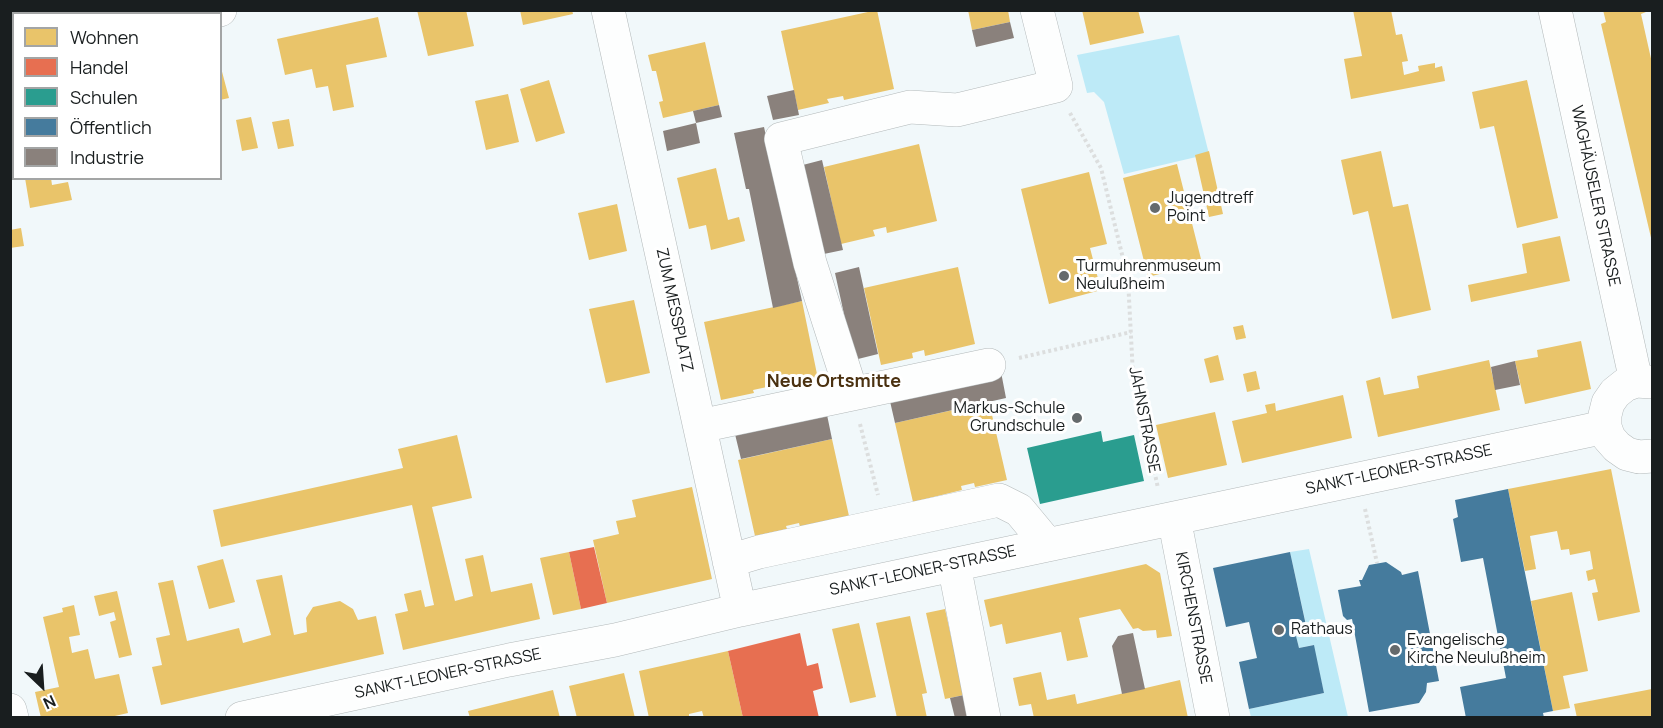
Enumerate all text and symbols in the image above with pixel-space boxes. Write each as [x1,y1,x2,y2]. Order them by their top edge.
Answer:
legend [12,12,222,180]
text: Wohnen [70,25,139,49]
text: Handel [70,55,128,79]
text: Schulen [70,85,138,109]
street label: WAGHÄUSELER STRASSE [1566,104,1624,288]
text: Öffentlich [70,115,152,139]
text: Industrie [70,145,144,169]
place label: Jugendtreff Point [1167,189,1253,227]
marker: Jugendtreff Point [1148,201,1162,215]
street label: ZUM MESSPLATZ [651,246,697,374]
place label: Turmuhrenmuseum Neulußheim [1076,257,1221,295]
marker: Turmuhrenmuseum Neulußheim [1057,269,1071,283]
street label: JAHNSTRASSE [1124,365,1164,475]
district label: Neue Ortsmitte [767,371,901,393]
place label: Markus-Schule Grundschule [954,399,1065,437]
marker: Markus-Schule Grundschule [1070,411,1084,425]
street label: SANKT-LEONER-STRASSE [1304,441,1494,499]
street label: SANKT-LEONER-STRASSE [828,542,1018,600]
street label: KIRCHENSTRASSE [1171,550,1215,686]
place label: Rathaus [1291,620,1353,640]
marker: Rathaus [1272,623,1286,637]
place label: Evangelische Kirche Neulußheim [1407,631,1546,669]
marker: Evangelische Kirche Neulußheim [1388,643,1402,657]
street label: SANKT-LEONER-STRASSE [353,645,543,703]
north arrow [12,656,72,716]
text: N [40,690,59,715]

